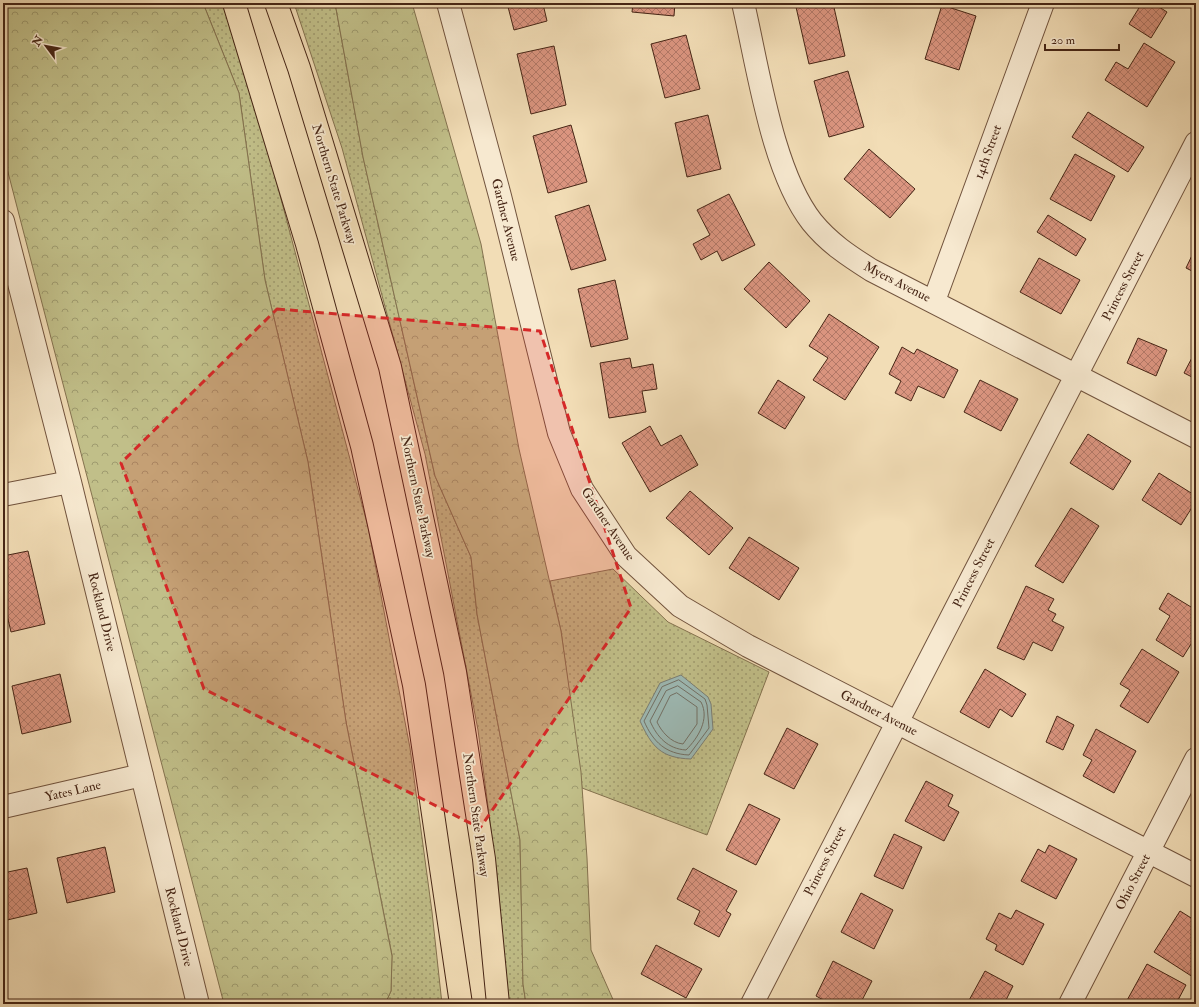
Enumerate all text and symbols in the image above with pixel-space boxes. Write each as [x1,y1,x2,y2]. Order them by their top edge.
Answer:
north arrow [26,26,66,66]
scale bar [1045,26,1119,52]
text: N [29,32,47,49]
text: 20 m [1051,33,1076,48]
street label: Northern State Parkway [307,122,360,247]
street label: 14th Street [971,123,1005,181]
street label: Gardner Avenue [488,177,524,264]
street label: Princess Street [1099,248,1147,324]
street label: Myers Avenue [860,258,934,307]
street label: Northern State Parkway [396,434,439,560]
street label: Gardner Avenue [578,484,639,564]
street label: Princess Street [950,535,998,611]
street label: Rockland Drive [84,571,120,654]
street label: Gardner Avenue [838,687,921,740]
street label: Northern State Parkway [458,752,493,878]
street label: Yates Lane [43,777,103,805]
street label: Princess Street [801,823,849,899]
street label: Ohio Street [1112,851,1154,913]
street label: Rockland Drive [161,886,197,969]

